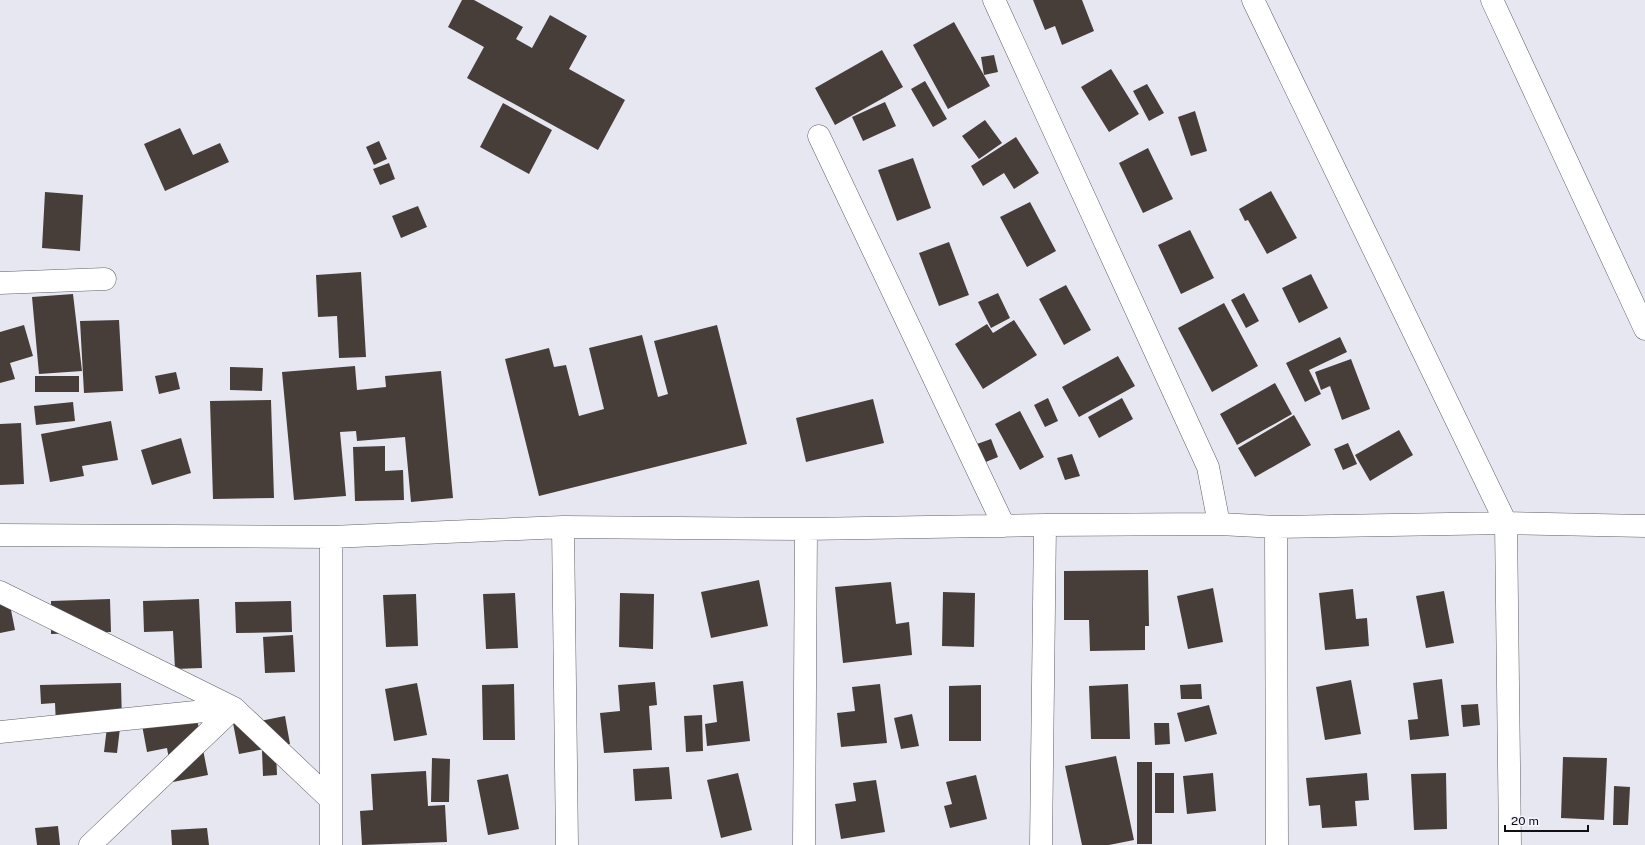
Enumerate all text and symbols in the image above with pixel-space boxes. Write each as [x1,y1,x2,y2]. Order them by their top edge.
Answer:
scale bar [1505,807,1588,833]
text: 20 m [1511,814,1539,828]

